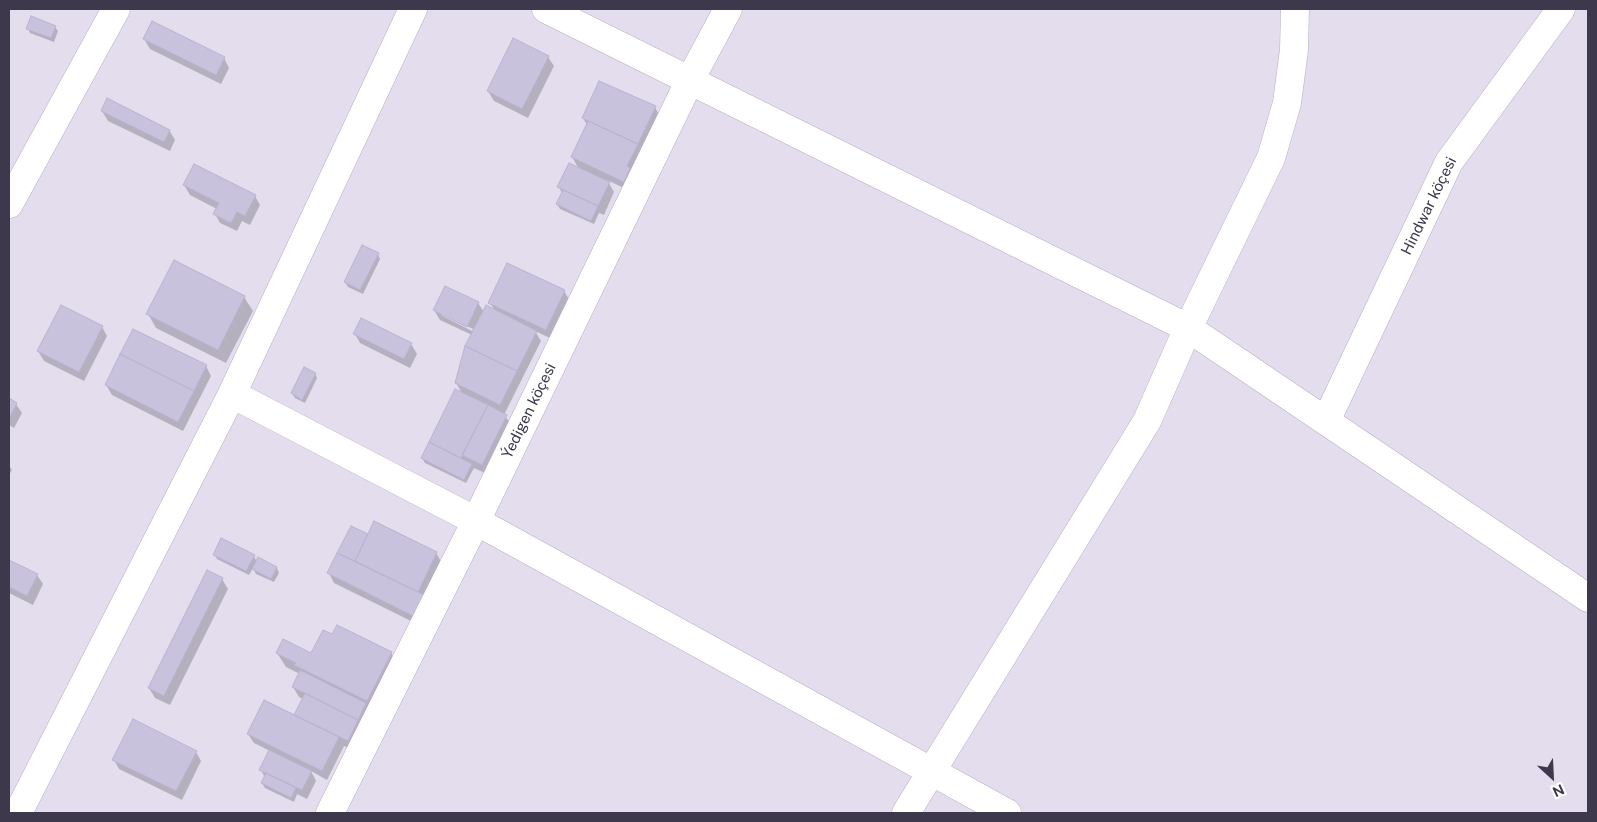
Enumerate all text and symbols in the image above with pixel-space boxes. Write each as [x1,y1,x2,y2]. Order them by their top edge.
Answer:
street label: Hindwar köçesi [1398,154,1460,258]
street label: Ýedigen köçesi [498,360,560,462]
north arrow [1527,752,1577,802]
text: N [1550,781,1567,800]

